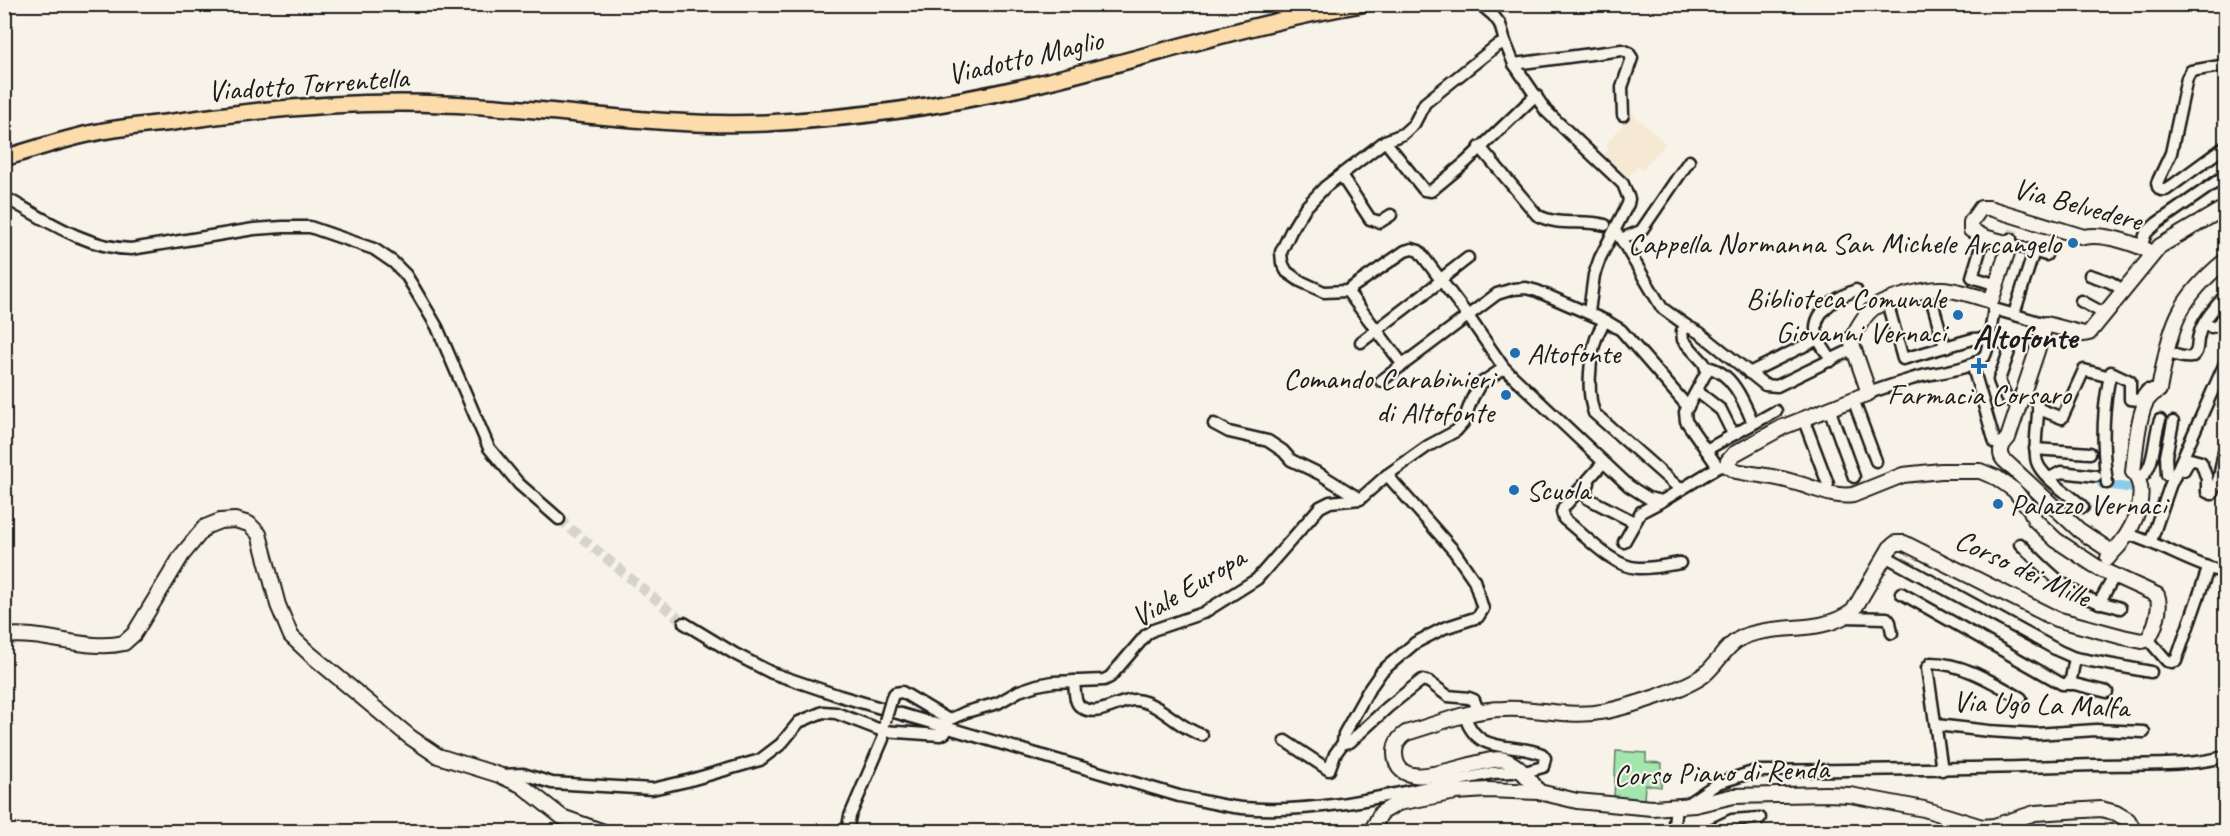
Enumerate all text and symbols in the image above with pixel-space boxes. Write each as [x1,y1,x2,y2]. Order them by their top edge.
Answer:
street label: Viadotto Maglio [944,20,1108,93]
street label: Viadotto Torrentella [206,58,412,110]
street label: Via Belvedere [2010,169,2149,240]
place label: Cappella Normanna San Michele Arcangelo [1628,224,2062,262]
marker: Cappella Normanna San Michele Arcangelo [2066,236,2080,250]
place label: Biblioteca Comunale Giovanni Vernaci [1746,279,1949,351]
marker: Biblioteca Comunale Giovanni Vernaci [1951,308,1965,322]
district label: Altofonte [1973,316,2080,358]
place label: Altofonte [1527,334,1622,372]
marker: Altofonte [1508,346,1522,360]
place label: Comando Carabinieri di Altofonte [1283,359,1497,431]
marker: Farmacia Corsaro [1972,359,1986,373]
place label: Farmacia Corsaro [1887,375,2072,413]
marker: Comando Carabinieri di Altofonte [1499,388,1513,402]
place label: Scuola [1526,471,1592,509]
marker: Scuola [1507,483,1521,497]
place label: Palazzo Vernaci [2010,485,2170,523]
marker: Palazzo Vernaci [1991,497,2005,511]
street label: Corso dei Mille [1949,520,2099,617]
street label: Viale Europa [1124,537,1254,636]
street label: Via Ugo La Malfa [1953,682,2132,726]
street label: Corso Piano di Renda [1613,749,1831,795]

